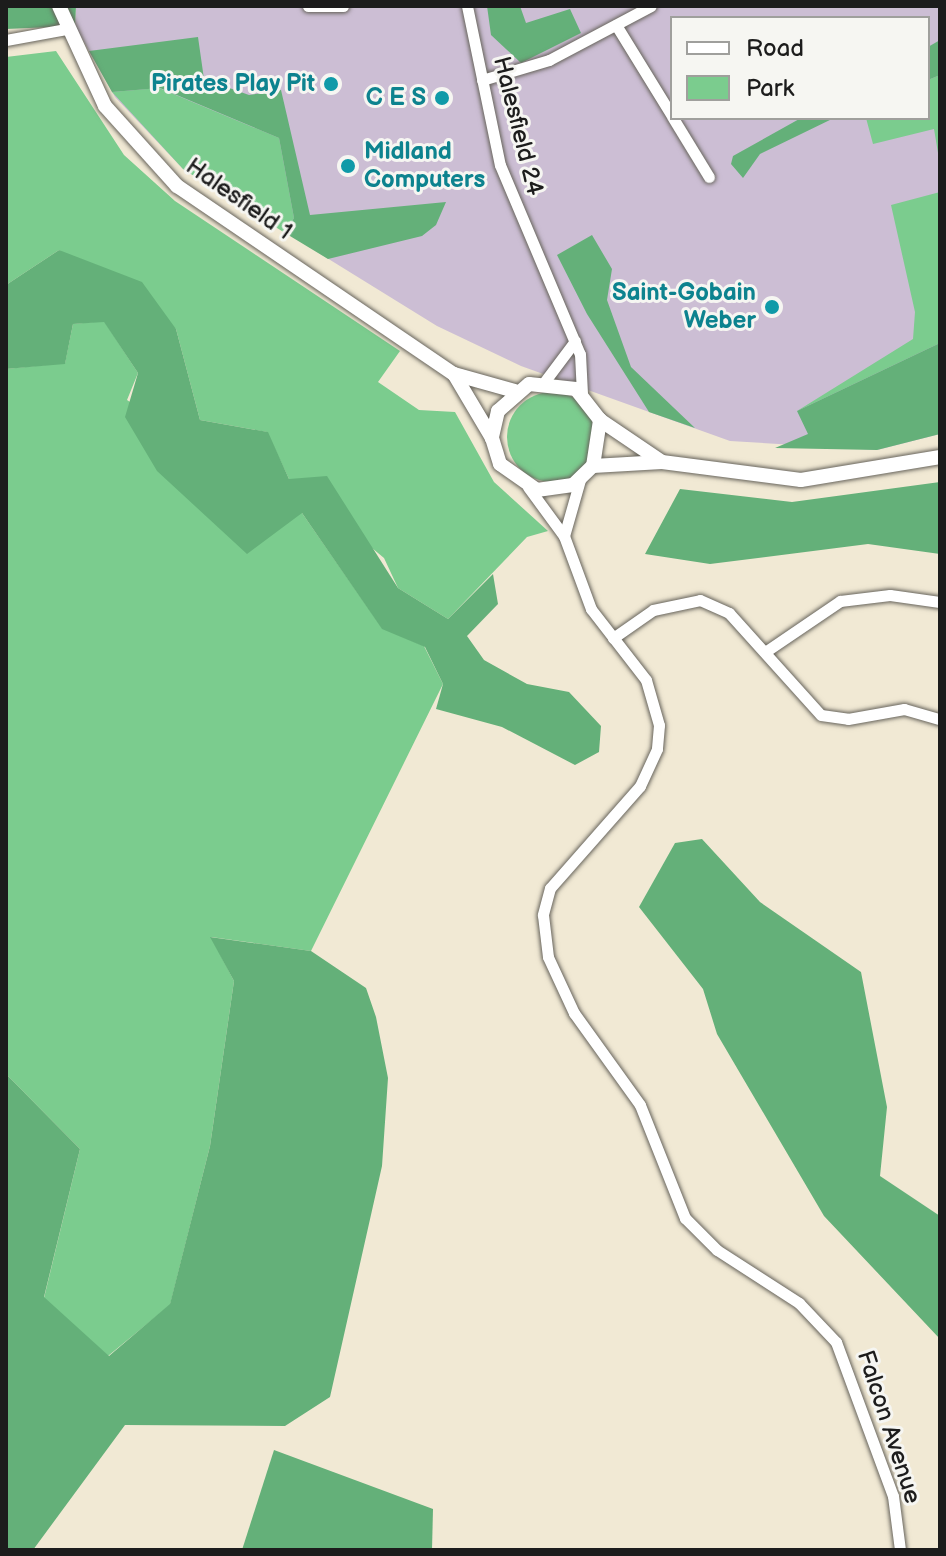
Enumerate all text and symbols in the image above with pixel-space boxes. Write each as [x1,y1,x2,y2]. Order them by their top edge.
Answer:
legend [670,16,930,120]
text: Road [746,34,804,63]
street label: Halesfield 24 [487,54,549,198]
place label: Pirates Play Pit [150,70,315,98]
text: Park [746,74,794,103]
marker: Pirates Play Pit [322,75,340,93]
place label: C E S [366,84,426,112]
marker: C E S [433,89,451,107]
place label: Midland Computers [364,138,485,194]
street label: Halesfield 1 [180,152,298,246]
marker: Midland Computers [339,157,357,175]
place label: Saint-Gobain Weber [612,279,756,335]
marker: Saint-Gobain Weber [763,298,781,316]
street label: Falcon Avenue [851,1347,927,1507]

